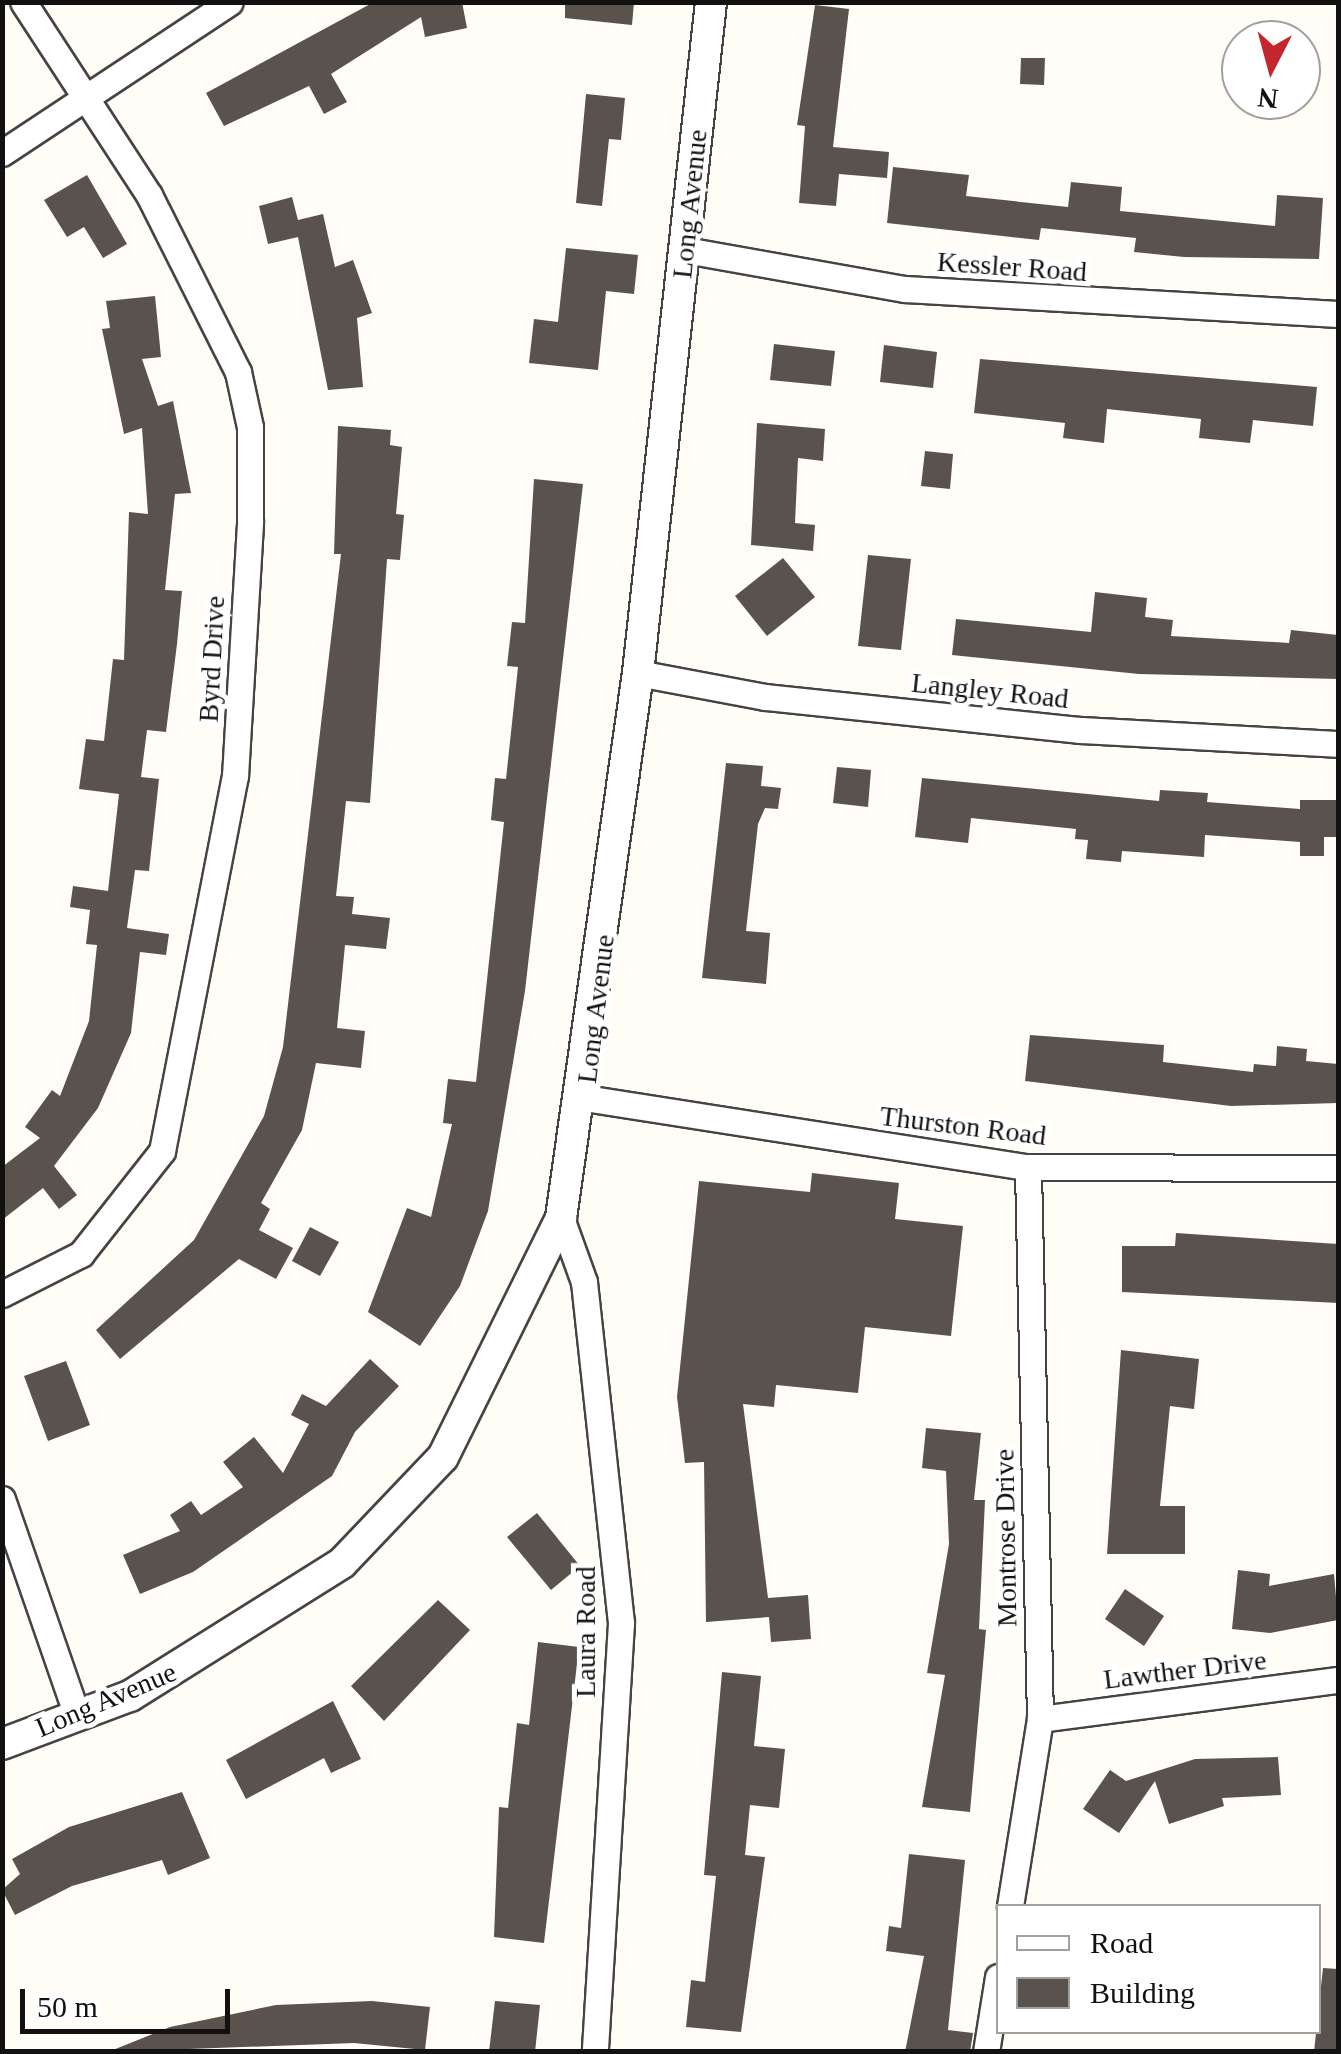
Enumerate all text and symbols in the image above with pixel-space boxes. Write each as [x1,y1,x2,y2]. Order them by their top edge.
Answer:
north arrow [1221,20,1321,120]
text: N [1256,82,1280,115]
street label: Long Avenue [665,127,715,281]
street label: Kessler Road [936,245,1088,289]
street label: Byrd Drive [192,595,232,723]
street label: Langley Road [910,666,1070,716]
street label: Long Avenue [570,932,622,1086]
street label: Thurston Road [878,1099,1048,1153]
street label: Montrose Drive [988,1449,1024,1627]
street label: Laura Road [569,1566,603,1698]
street label: Lawther Drive [1102,1643,1268,1697]
street label: Long Avenue [30,1655,182,1745]
legend [996,1904,1321,2034]
text: Road [1090,1926,1153,1959]
scale bar [25,1969,235,2031]
text: Building [1090,1976,1195,2009]
text: 50 m [37,1990,98,2023]

